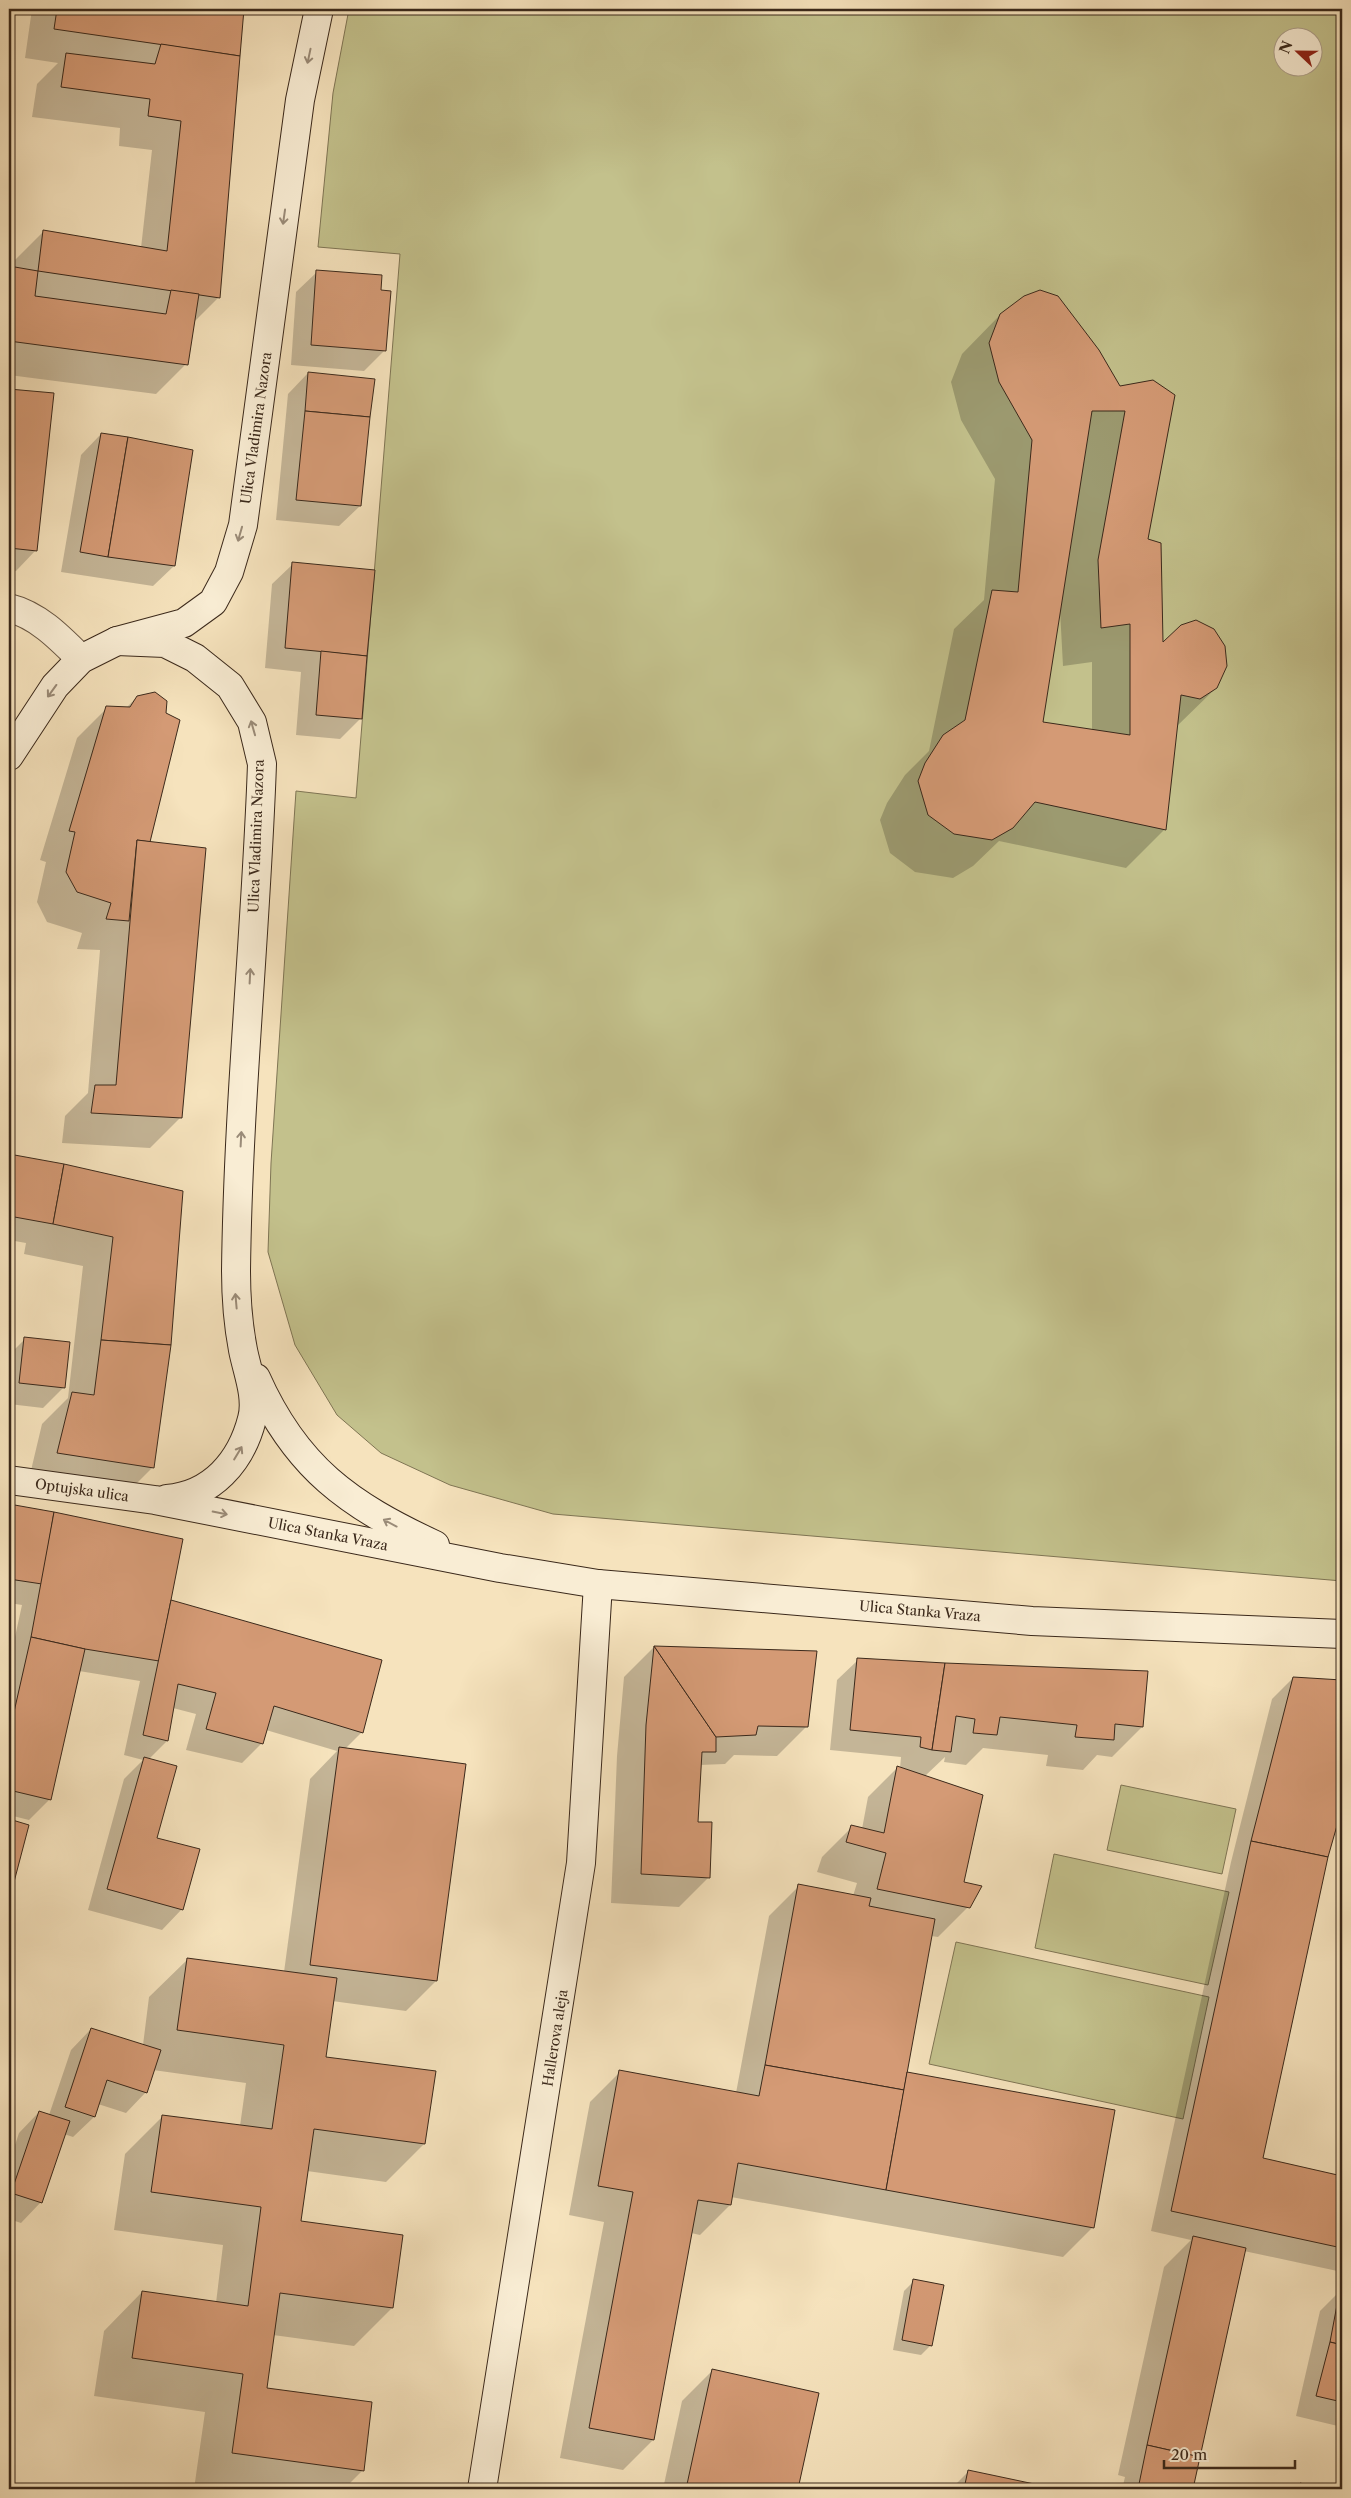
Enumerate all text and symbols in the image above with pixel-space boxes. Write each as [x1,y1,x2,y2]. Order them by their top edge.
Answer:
north arrow [1274,28,1324,78]
text: N [1275,38,1297,56]
one-way arrow [304,48,313,64]
one-way arrow [279,209,289,225]
street label: Ulica Vladimira Nazora [236,350,276,505]
one-way arrow [235,525,245,541]
one-way arrow [46,684,57,697]
one-way arrow [247,720,257,736]
street label: Ulica Vladimira Nazora [244,758,268,913]
one-way arrow [246,969,255,985]
one-way arrow [236,1131,245,1147]
one-way arrow [232,1293,241,1309]
one-way arrow [234,1446,244,1460]
street label: Optujska ulica [34,1475,131,1506]
one-way arrow [212,1509,228,1518]
street label: Ulica Stanka Vraza [266,1514,390,1555]
one-way arrow [383,1518,398,1528]
street label: Ulica Stanka Vraza [858,1597,982,1625]
street label: Hallerova aleja [538,1987,572,2088]
scale bar [1164,2438,1295,2470]
text: 20 m [1171,2445,1207,2464]

